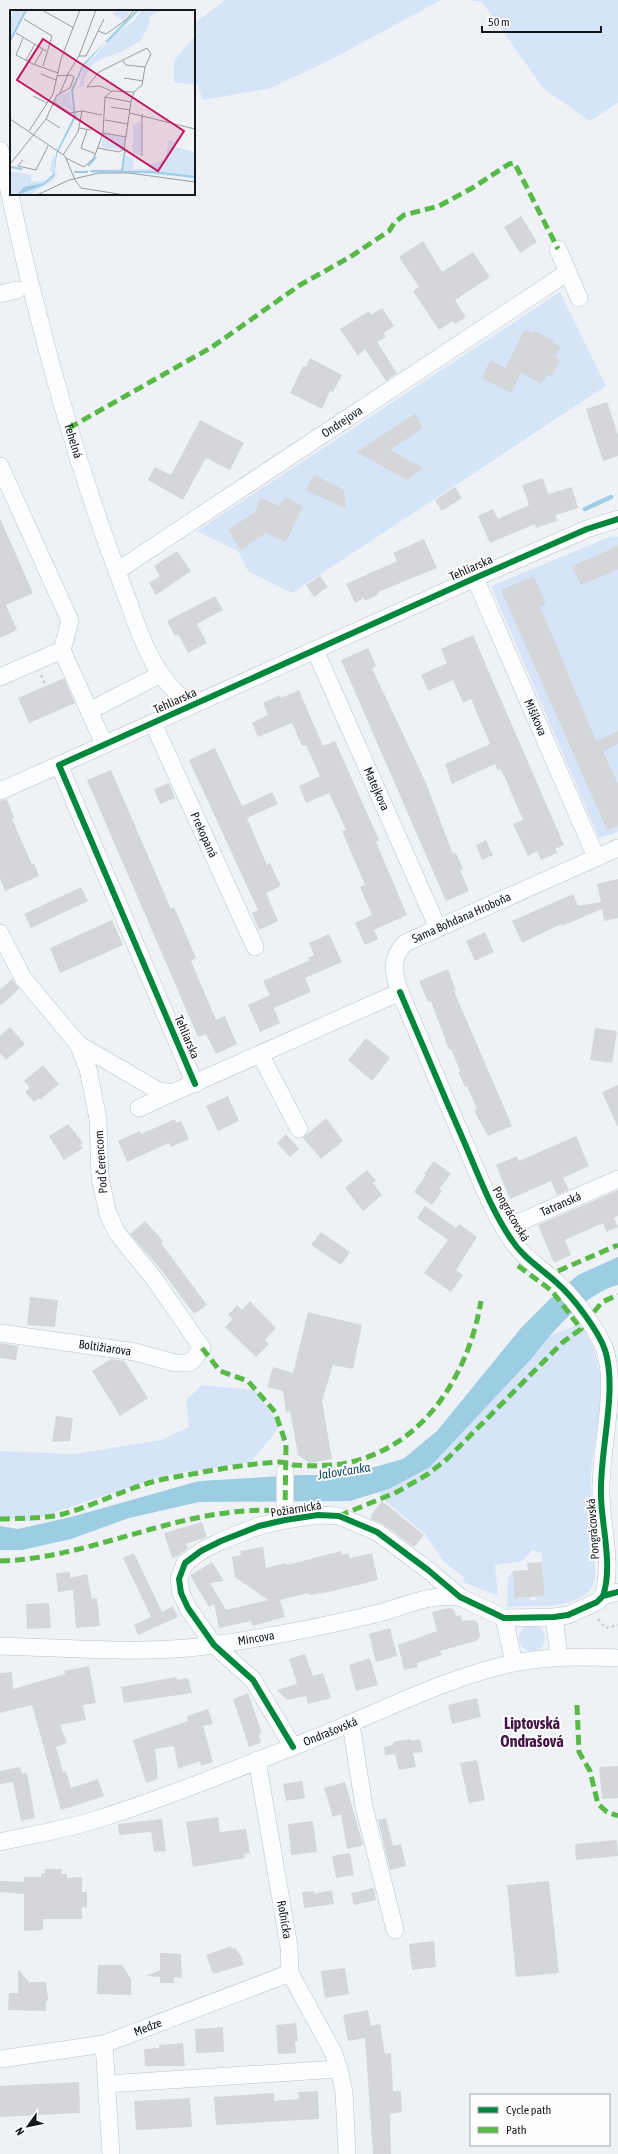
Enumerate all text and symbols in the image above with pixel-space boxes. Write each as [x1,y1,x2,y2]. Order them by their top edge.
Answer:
scale bar [482,8,601,34]
inset map [10,10,195,195]
text: 50 m [488,15,510,29]
street label: Ondrejova [319,403,365,440]
street label: Tehelná [61,422,85,460]
street label: Tehliarska [447,552,495,584]
street label: Tehliarska [151,685,199,717]
street label: Mišíkova [521,697,550,738]
street label: Matejkova [361,765,392,813]
street label: Prekopaná [188,810,220,860]
street label: Sama Bohdana Hroboňa [410,890,513,946]
street label: Tehliarska [172,1013,202,1061]
street label: Pod Čerencom [92,1130,110,1194]
street label: Pongrácovská [490,1184,532,1244]
street label: Tatranská [538,1189,583,1219]
street label: Boltižiarova [78,1337,132,1358]
water label: Jalovčanka [316,1459,372,1483]
street label: Požiarnická [270,1498,322,1520]
street label: Pongrácovská [584,1498,602,1560]
street label: Mincova [237,1628,276,1648]
street label: Ondrašovská [301,1714,360,1749]
district label: Liptovská Ondrašová [500,1714,564,1750]
street label: Roľnícka [274,1899,294,1940]
street label: Medze [132,2016,164,2039]
legend [470,2094,610,2146]
text: Cycle path [506,2103,551,2117]
north arrow [8,2106,48,2146]
text: Path [506,2123,527,2137]
text: N [13,2125,26,2137]

